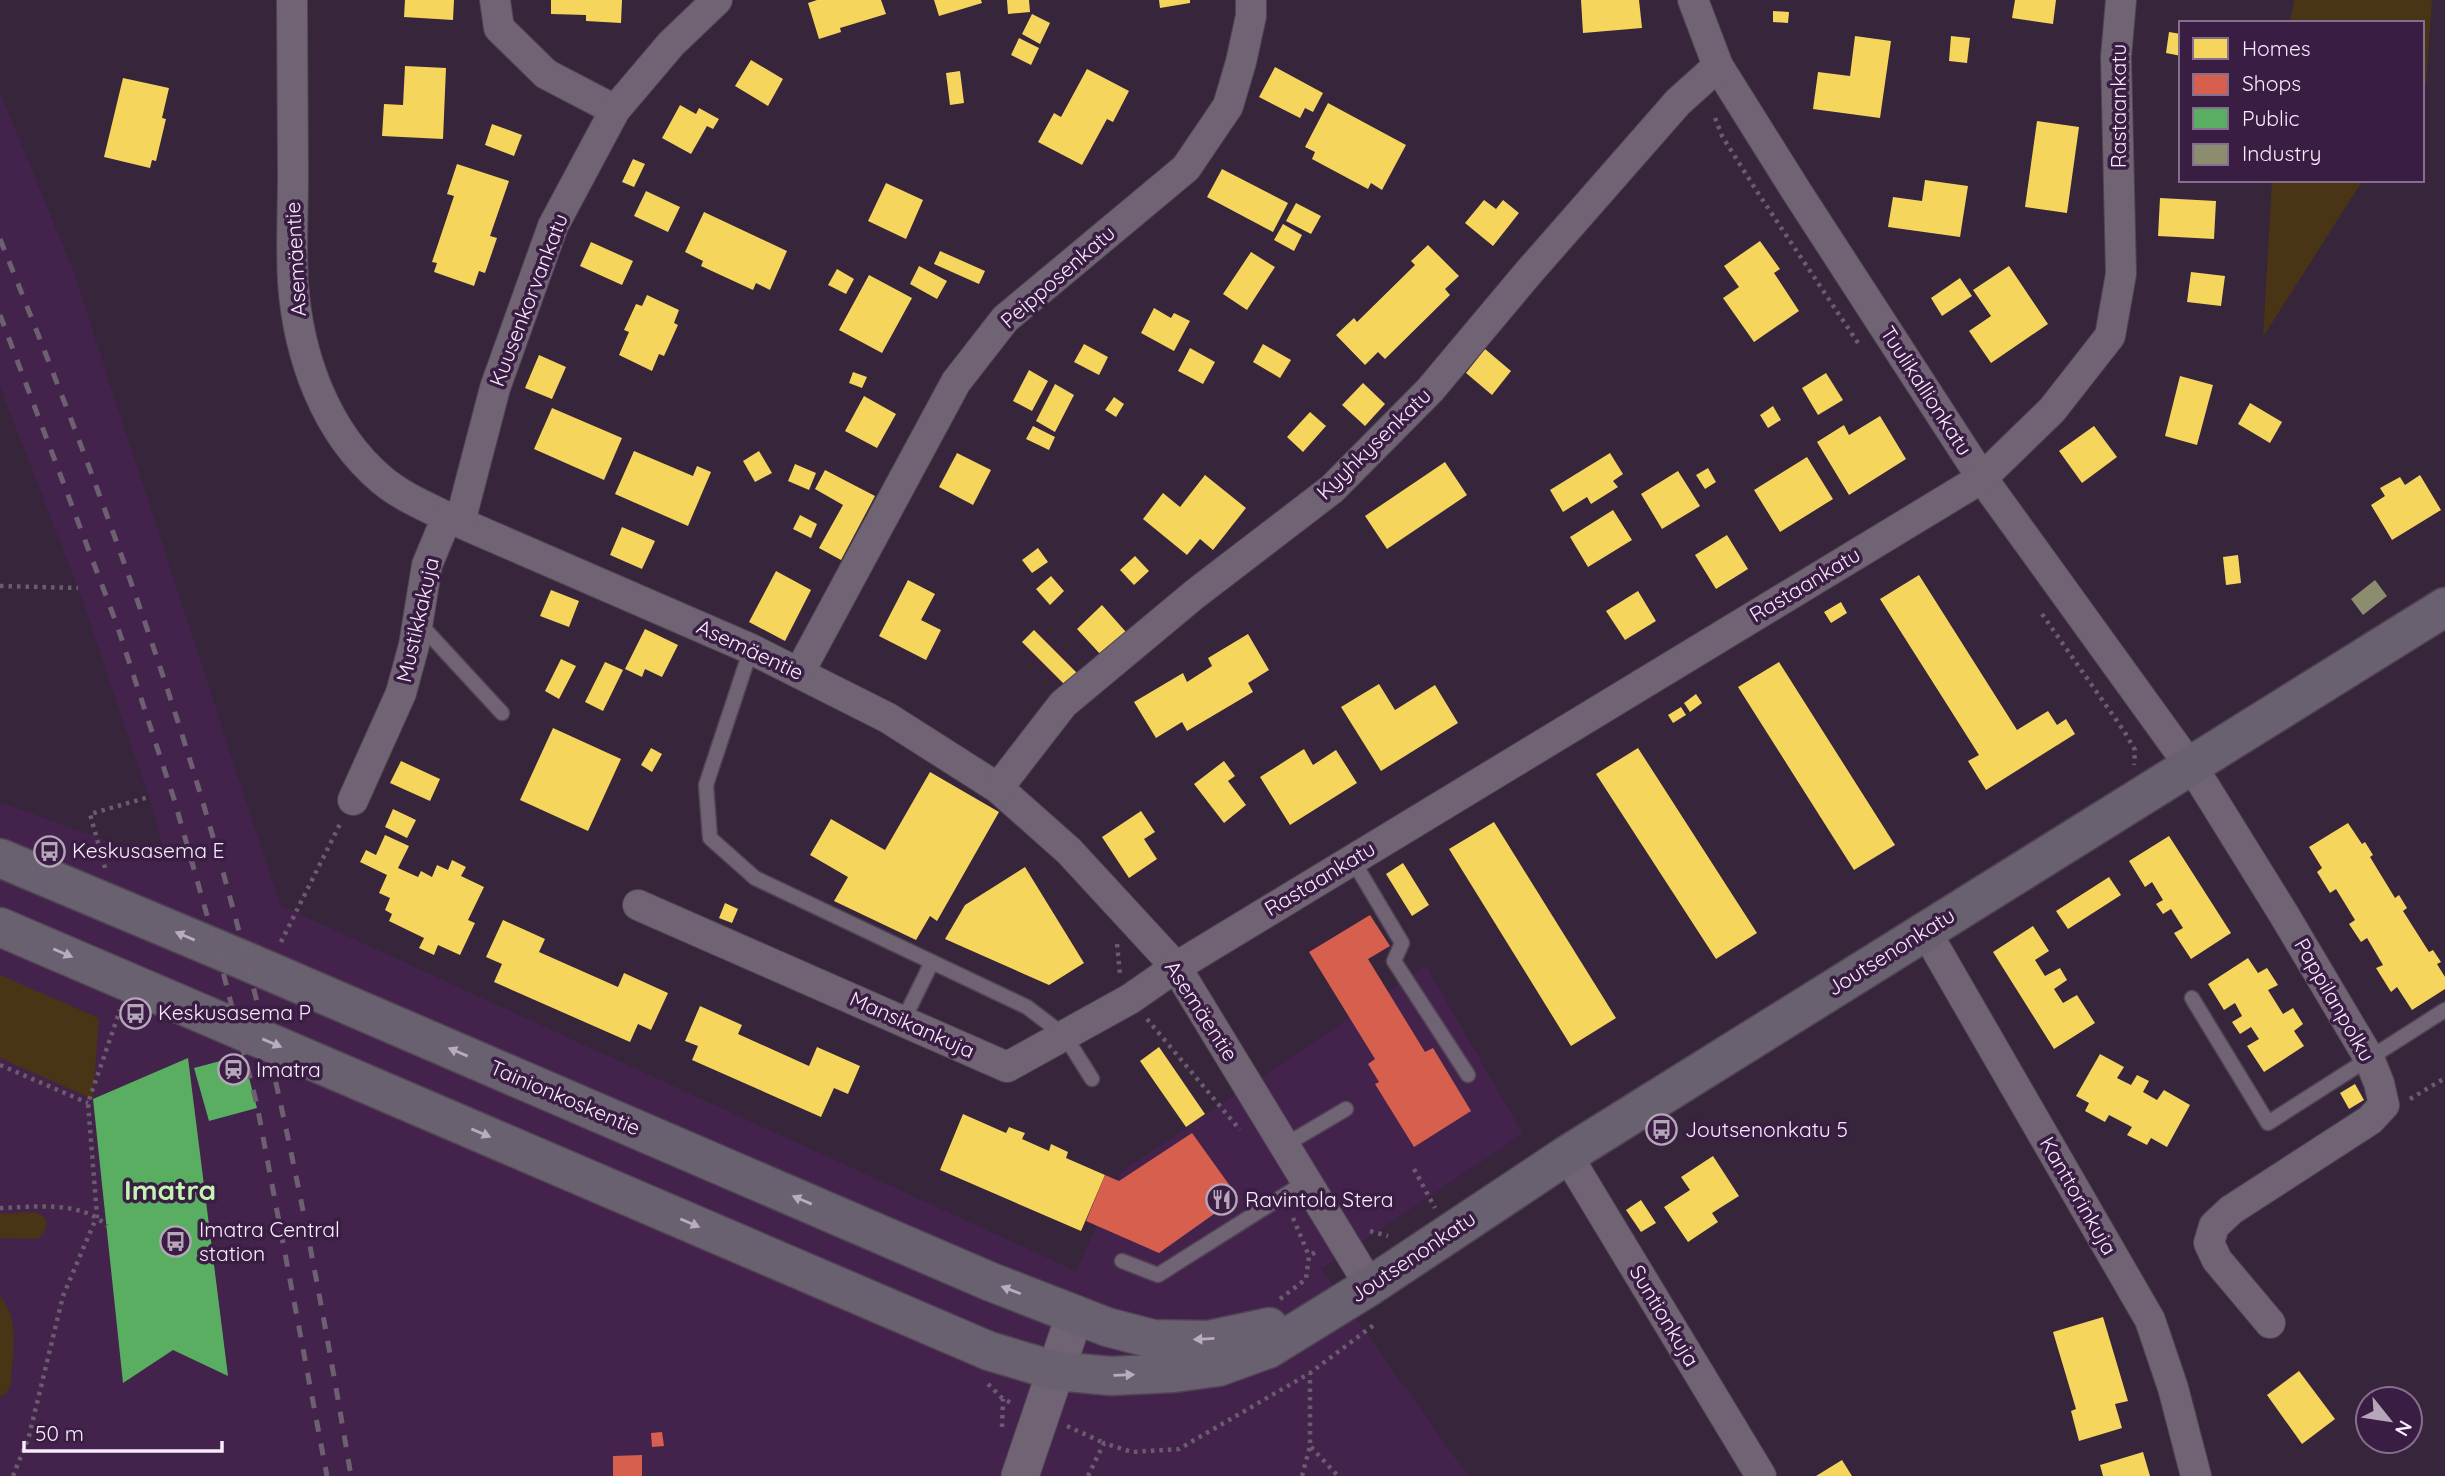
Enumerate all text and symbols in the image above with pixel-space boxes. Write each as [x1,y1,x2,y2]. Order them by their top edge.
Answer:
legend [2179,21,2424,182]
text: Homes [2242,35,2311,61]
street label: Rastaankatu [2105,44,2131,168]
text: Shops [2242,70,2301,96]
text: Public [2242,105,2299,131]
text: Industry [2242,140,2321,166]
street label: Asemäentie [279,201,311,317]
street label: Kuusenkorvankatu [483,209,573,390]
street label: Peipposenkatu [995,219,1120,333]
street label: Tuulikallionkatu [1875,321,1978,460]
street label: Kyyhkysenkatu [1311,382,1436,504]
street label: Rastaankatu [1744,541,1865,627]
street label: Mustikkakuja [390,555,444,685]
street label: Asemäentie [693,613,808,685]
bus stop icon: Keskusasema E [32,834,66,868]
street label: Rastaankatu [1259,835,1380,921]
place label: Keskusasema E [72,837,225,863]
street label: Joutsenonkatu [1822,901,1959,1001]
one-way arrow [174,930,195,941]
street label: Pappilanpolku [2289,933,2381,1066]
one-way arrow [52,948,73,959]
street label: Asemäentie [1160,955,1244,1066]
street label: Mansikankuja [846,985,979,1063]
bus stop icon: Keskusasema P [118,996,152,1030]
place label: Keskusasema P [158,999,311,1025]
one-way arrow [261,1038,282,1049]
one-way arrow [447,1047,468,1058]
station icon: Imatra [216,1053,250,1087]
street label: Tainionkoskentie [486,1054,644,1140]
place label: Imatra [256,1056,321,1082]
bus stop icon: Joutsenonkatu 5 [1645,1113,1679,1147]
place label: Joutsenonkatu 5 [1685,1116,1848,1142]
one-way arrow [471,1127,491,1139]
street label: Kanttorinkuja [2035,1132,2123,1259]
district label: Imatra [124,1172,216,1207]
restaurant icon: Ravintola Stera [1205,1183,1239,1217]
place label: Ravintola Stera [1245,1186,1394,1212]
one-way arrow [791,1195,812,1206]
street label: Joutsenonkatu [1345,1205,1480,1308]
place label: Imatra Central station [199,1216,340,1266]
one-way arrow [680,1217,700,1229]
bus stop icon: Imatra Central station [159,1225,193,1259]
street label: Suntionkuja [1624,1260,1705,1371]
one-way arrow [1000,1284,1021,1295]
one-way arrow [1193,1334,1215,1345]
one-way arrow [1113,1370,1135,1381]
north arrow [2354,1385,2424,1455]
scale bar [24,1410,222,1454]
text: N [2390,1416,2418,1441]
text: 50 m [35,1420,84,1446]

